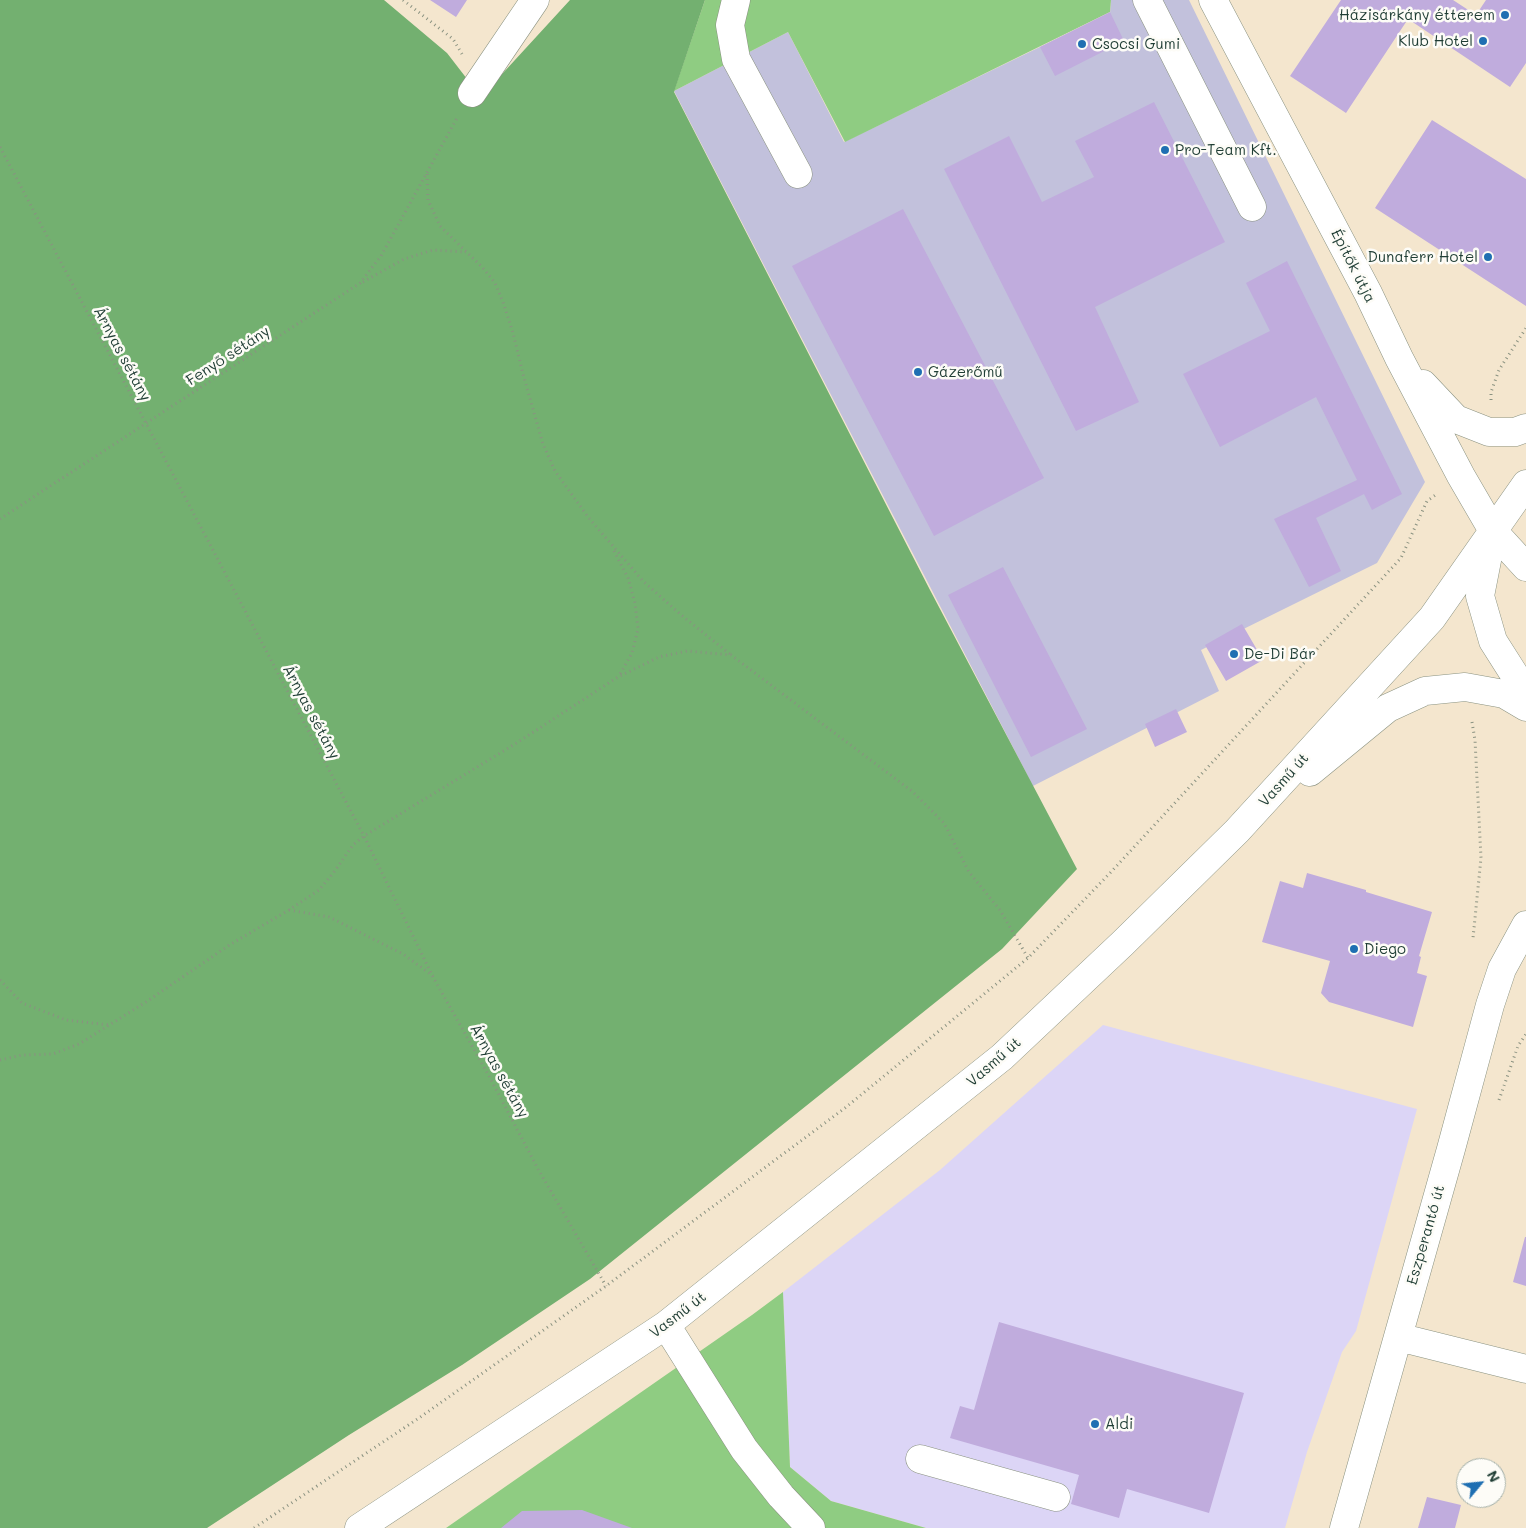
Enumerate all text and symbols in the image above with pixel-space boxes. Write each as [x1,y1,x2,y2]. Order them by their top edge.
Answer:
place label: Házisárkány étterem [1339,6,1495,24]
marker: Házisárkány étterem [1499,9,1511,21]
place label: Klub Hotel [1398,32,1473,50]
place label: Csocsi Gumi [1092,35,1180,53]
marker: Klub Hotel [1477,35,1489,47]
marker: Csocsi Gumi [1076,38,1088,50]
place label: Pro-Team Kft. [1175,141,1277,159]
marker: Pro-Team Kft. [1159,144,1171,156]
street label: Építők útja [1327,226,1379,306]
place label: Dunaferr Hotel [1368,248,1478,266]
marker: Dunaferr Hotel [1482,251,1494,263]
street label: Árnyas sétány [90,304,154,404]
street label: Fenyő sétány [183,322,273,390]
place label: Gázerőmű [928,363,1003,381]
marker: Gázerőmű [912,366,924,378]
place label: De-Di Bár [1244,645,1316,663]
marker: De-Di Bár [1228,648,1240,660]
street label: Árnyas sétány [279,662,343,762]
street label: Vasmű út [1255,749,1313,811]
place label: Diego [1364,940,1406,958]
marker: Diego [1348,943,1360,955]
street label: Árnyas sétány [466,1021,532,1121]
street label: Vasmű út [963,1034,1025,1090]
street label: Eszperantó út [1403,1183,1449,1287]
street label: Vasmű út [646,1288,710,1342]
place label: Aldi [1105,1415,1133,1433]
marker: Aldi [1089,1418,1101,1430]
north arrow [1456,1458,1506,1508]
text: N [1483,1467,1505,1485]

